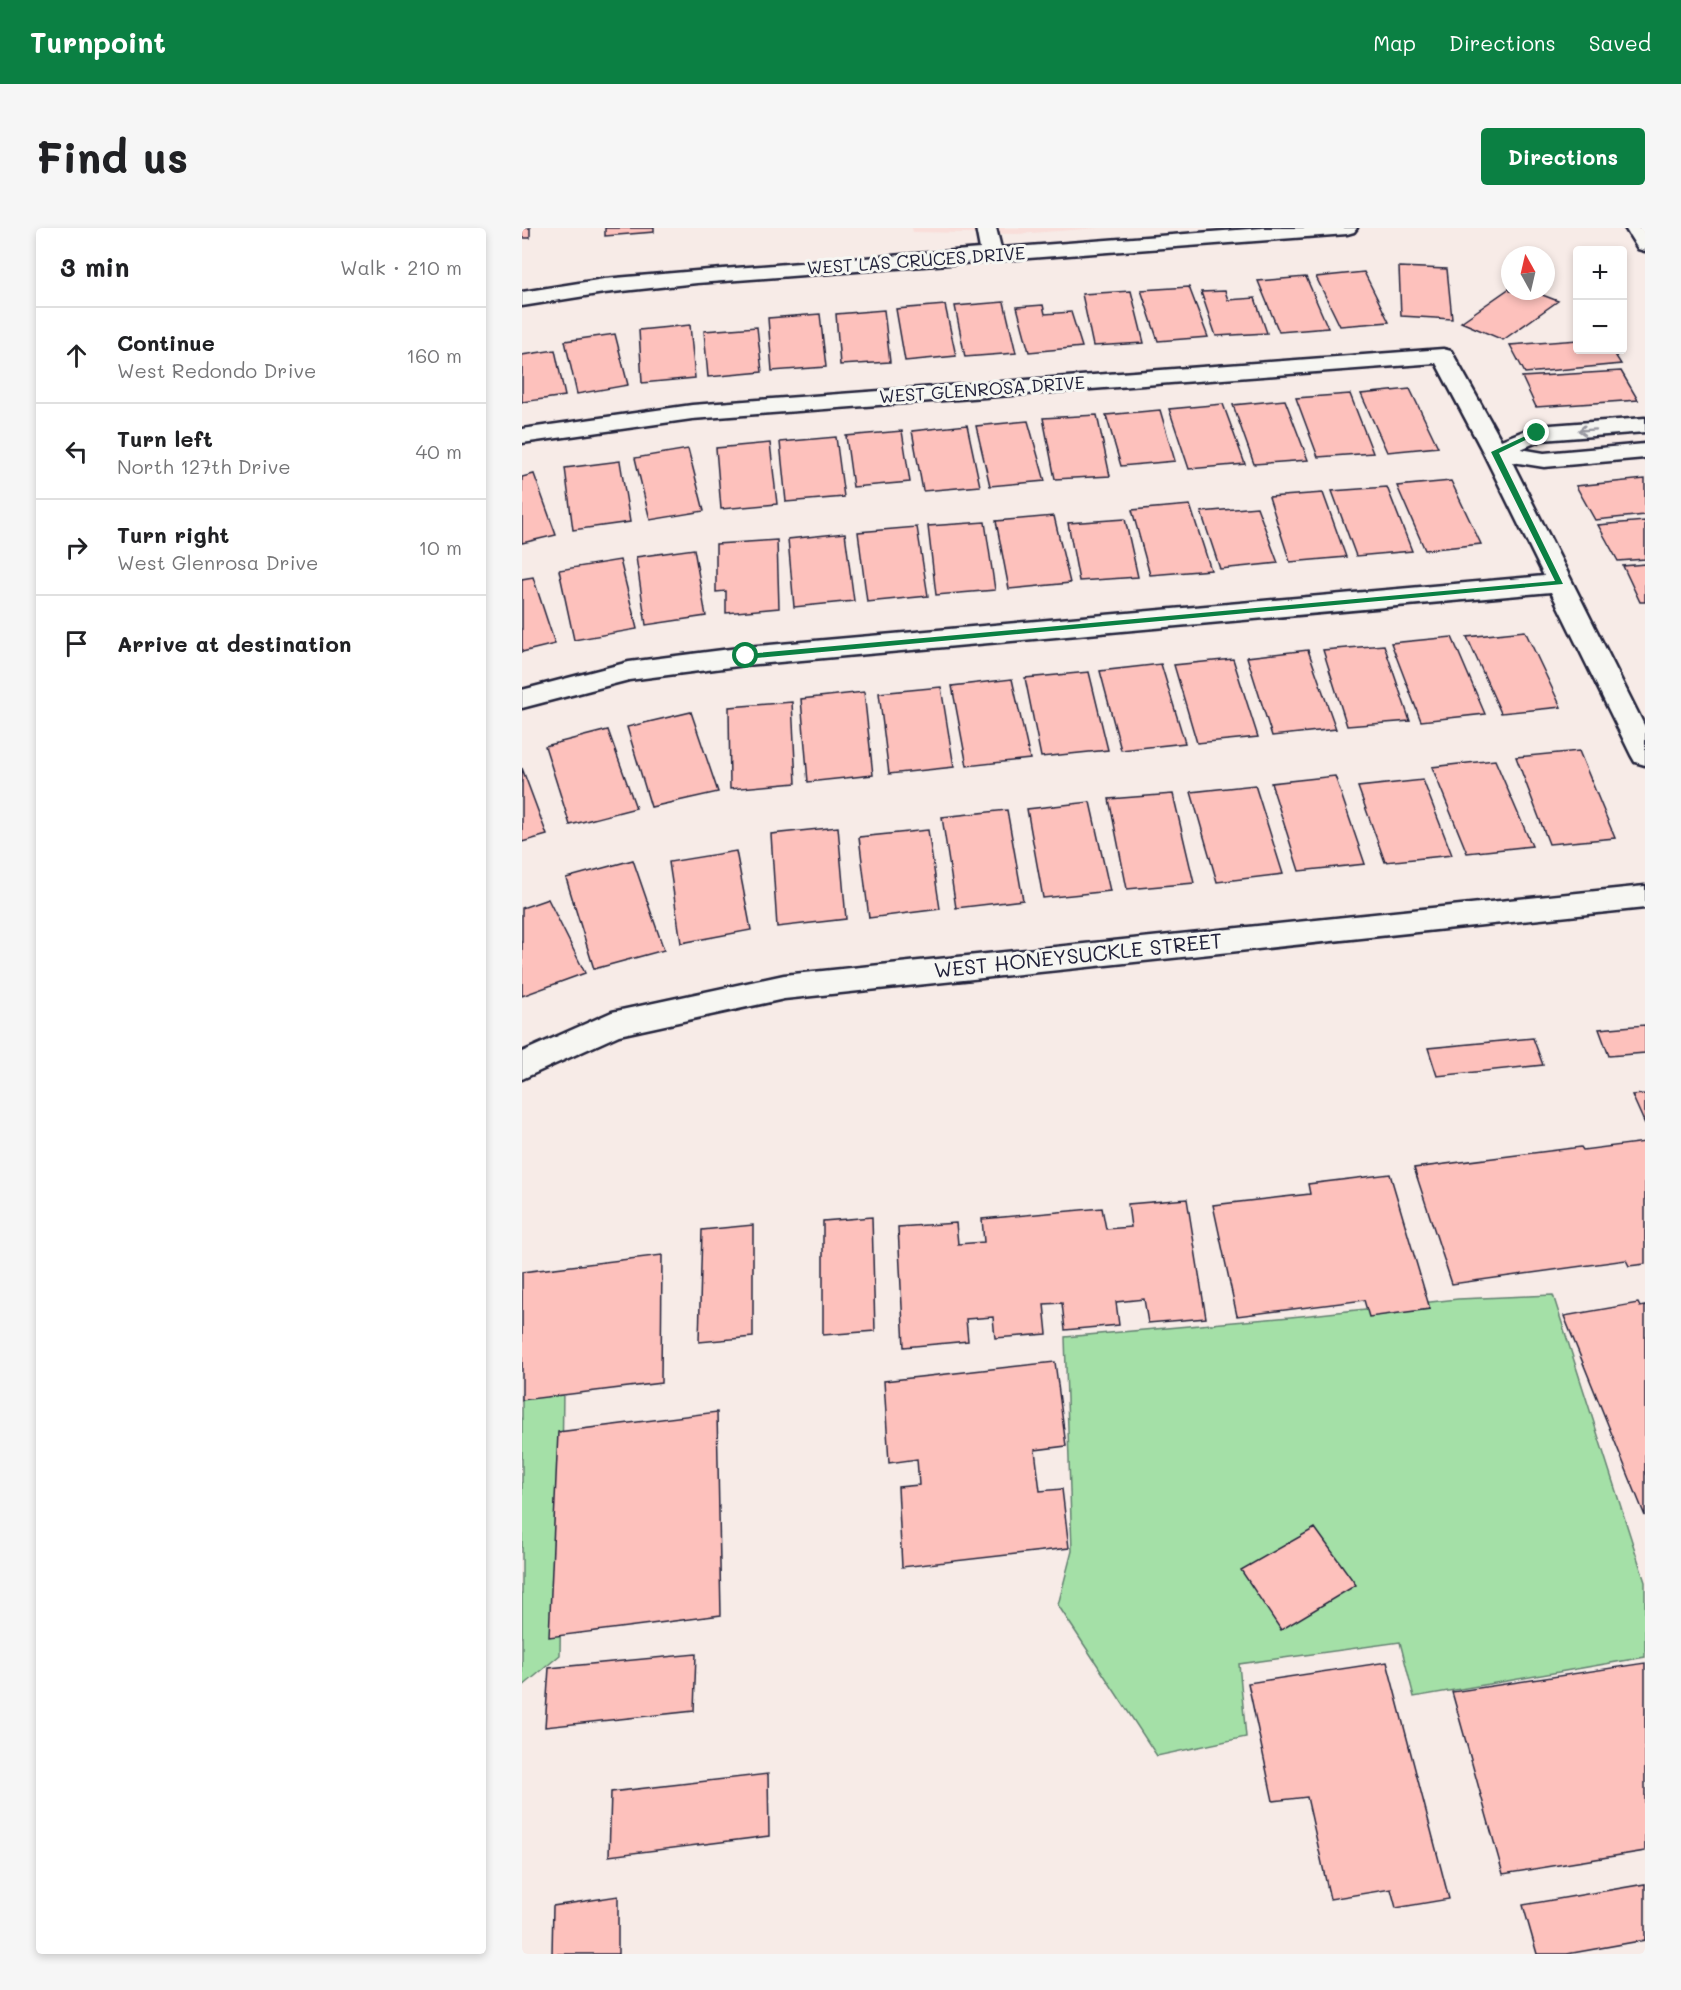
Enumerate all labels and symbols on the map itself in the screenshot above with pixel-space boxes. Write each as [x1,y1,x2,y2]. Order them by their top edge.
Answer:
street label: WEST LAS CRUCES DRIVE [806,240,1026,280]
north arrow [1501,246,1555,300]
street label: WEST GLENROSA DRIVE [878,370,1086,408]
route end [1523,419,1549,445]
one-way arrow [1577,424,1597,435]
route start [732,642,758,668]
street label: WEST HONEYSUCKLE STREET [932,926,1223,983]

